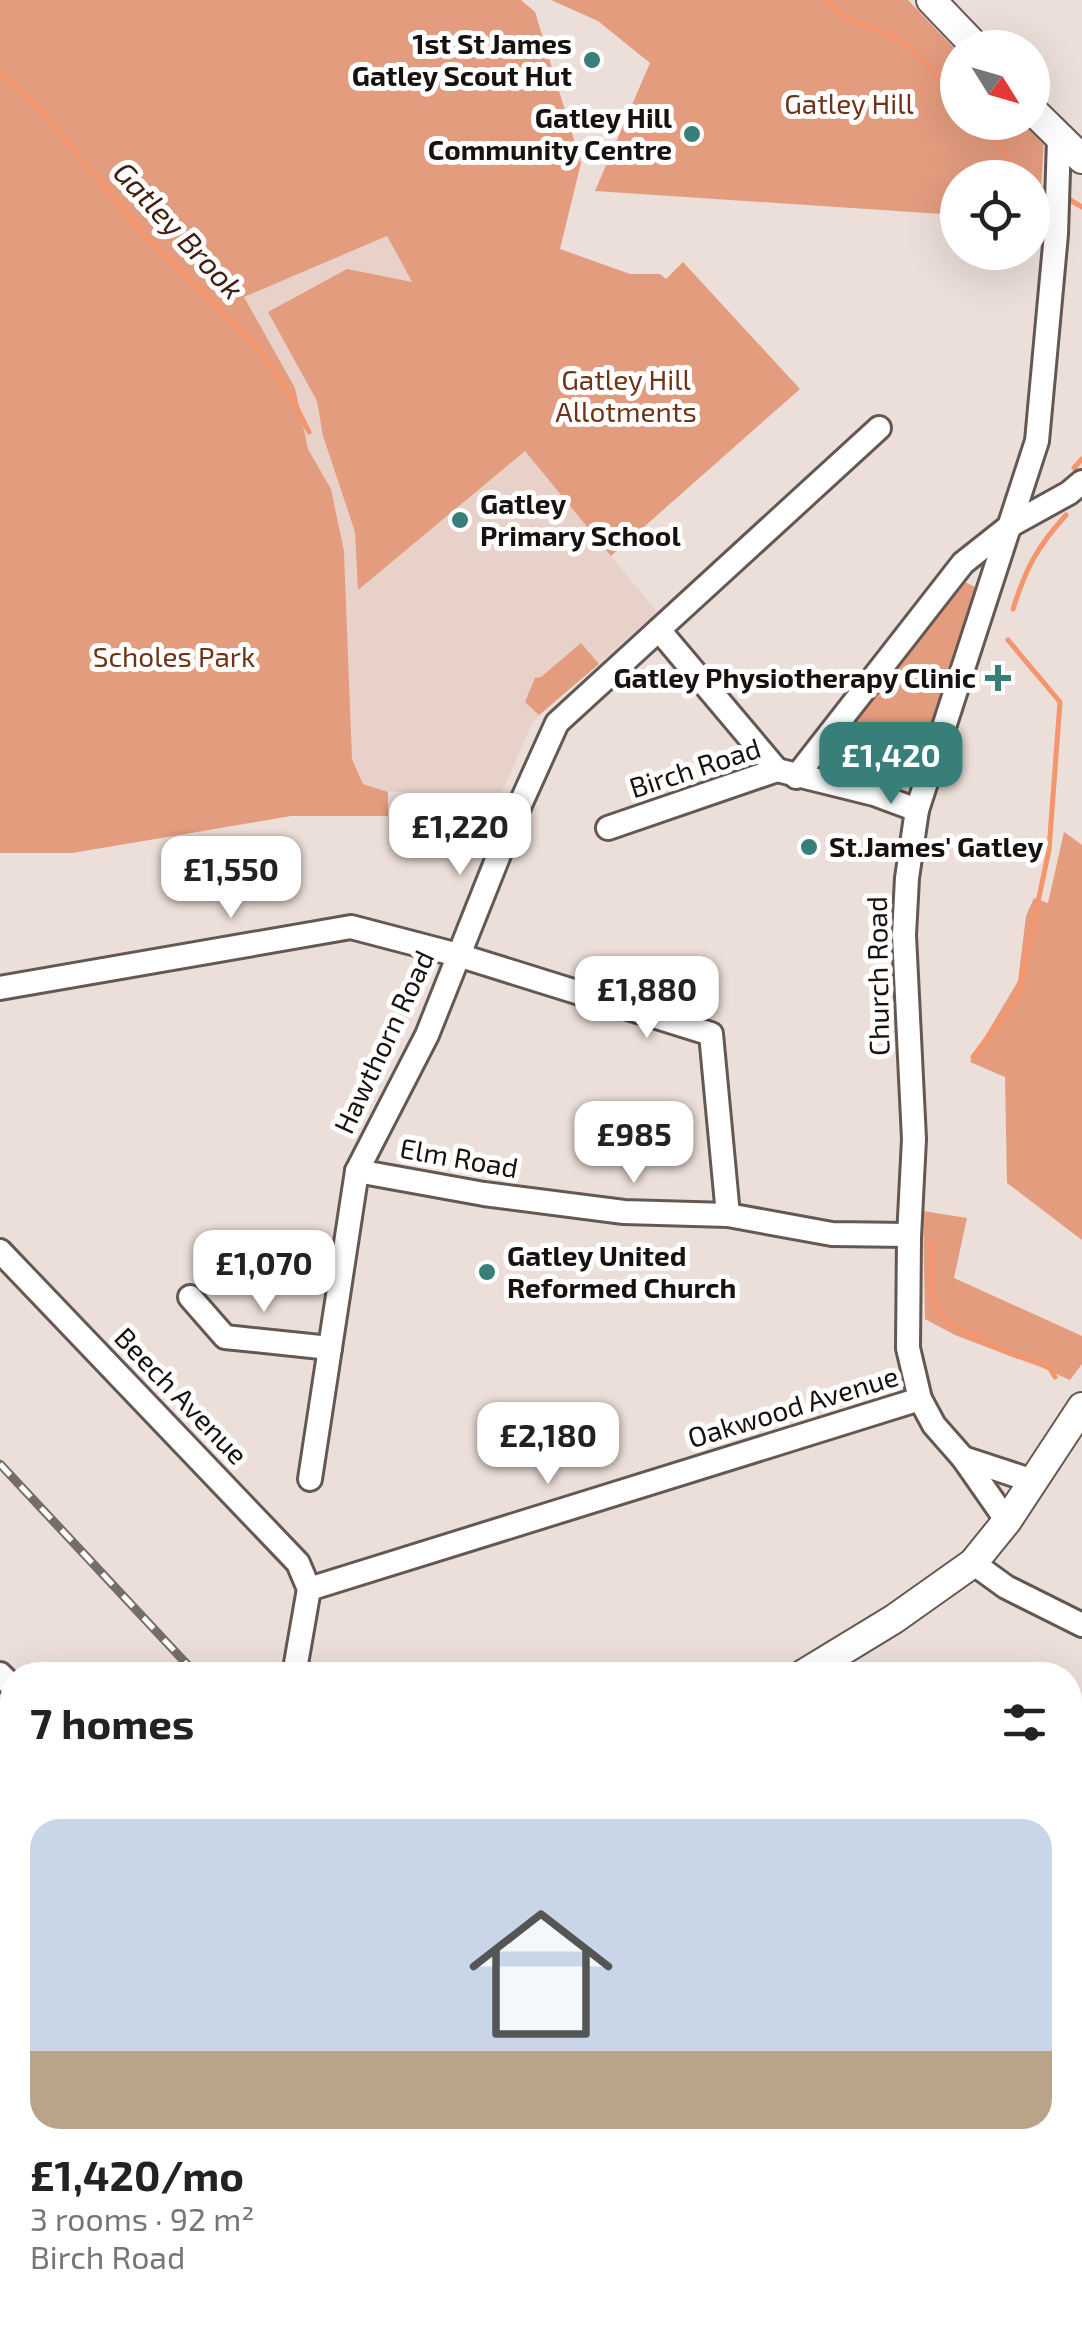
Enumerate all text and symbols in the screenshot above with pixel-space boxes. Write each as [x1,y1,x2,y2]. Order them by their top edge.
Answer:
place label: 1st St James Gatley Scout Hut [352,26,572,92]
north arrow [940,30,1050,140]
map controls [940,30,1050,270]
marker: 1st St James Gatley Scout Hut [581,49,603,71]
park label: Gatley Hill [784,86,914,120]
place label: Gatley Hill Community Centre [428,100,673,166]
marker: Gatley Hill Community Centre [681,123,703,145]
water label: Gatley Brook [106,154,252,306]
button: locate [940,160,1050,270]
park label: Gatley Hill Allotments [555,362,697,428]
place label: Gatley Primary School [480,486,681,552]
marker: Gatley Primary School [449,509,471,531]
park label: Scholes Park [93,639,255,673]
place label: Gatley Physiotherapy Clinic [613,660,976,694]
marker: Gatley Physiotherapy Clinic [985,665,1011,691]
pin: £1,420 [810,722,972,807]
street label: Birch Road [625,730,765,804]
text: £1,420 [841,735,941,773]
pin: £1,220 [379,793,541,878]
text: £1,220 [411,806,509,844]
place label: St.James' Gatley [829,829,1043,863]
pin: £1,550 [150,836,312,921]
marker: St.James' Gatley [798,836,820,858]
text: £1,550 [183,849,279,887]
street label: Church Road [859,896,895,1056]
street label: Hawthorn Road [326,945,440,1139]
pin: £1,880 [566,956,728,1041]
text: £1,880 [597,969,697,1007]
pin: £985 [575,1101,693,1186]
text: £985 [596,1114,672,1152]
street label: Elm Road [397,1130,521,1184]
pin: £1,070 [183,1230,345,1315]
place label: Gatley United Reformed Church [507,1238,736,1304]
text: £1,070 [215,1243,313,1281]
marker: Gatley United Reformed Church [476,1261,498,1283]
street label: Beech Avenue [108,1320,255,1471]
street label: Oakwood Avenue [683,1358,902,1454]
pin: £2,180 [467,1402,629,1487]
text: £2,180 [499,1415,597,1453]
icon: filters [997,1695,1052,1750]
text: 7 homes [30,1697,194,1747]
icon: home [451,1884,631,2064]
text: £1,420/mo [30,2149,244,2199]
text: 3 rooms · 92 m² [30,2199,255,2237]
text: Birch Road [30,2237,185,2275]

